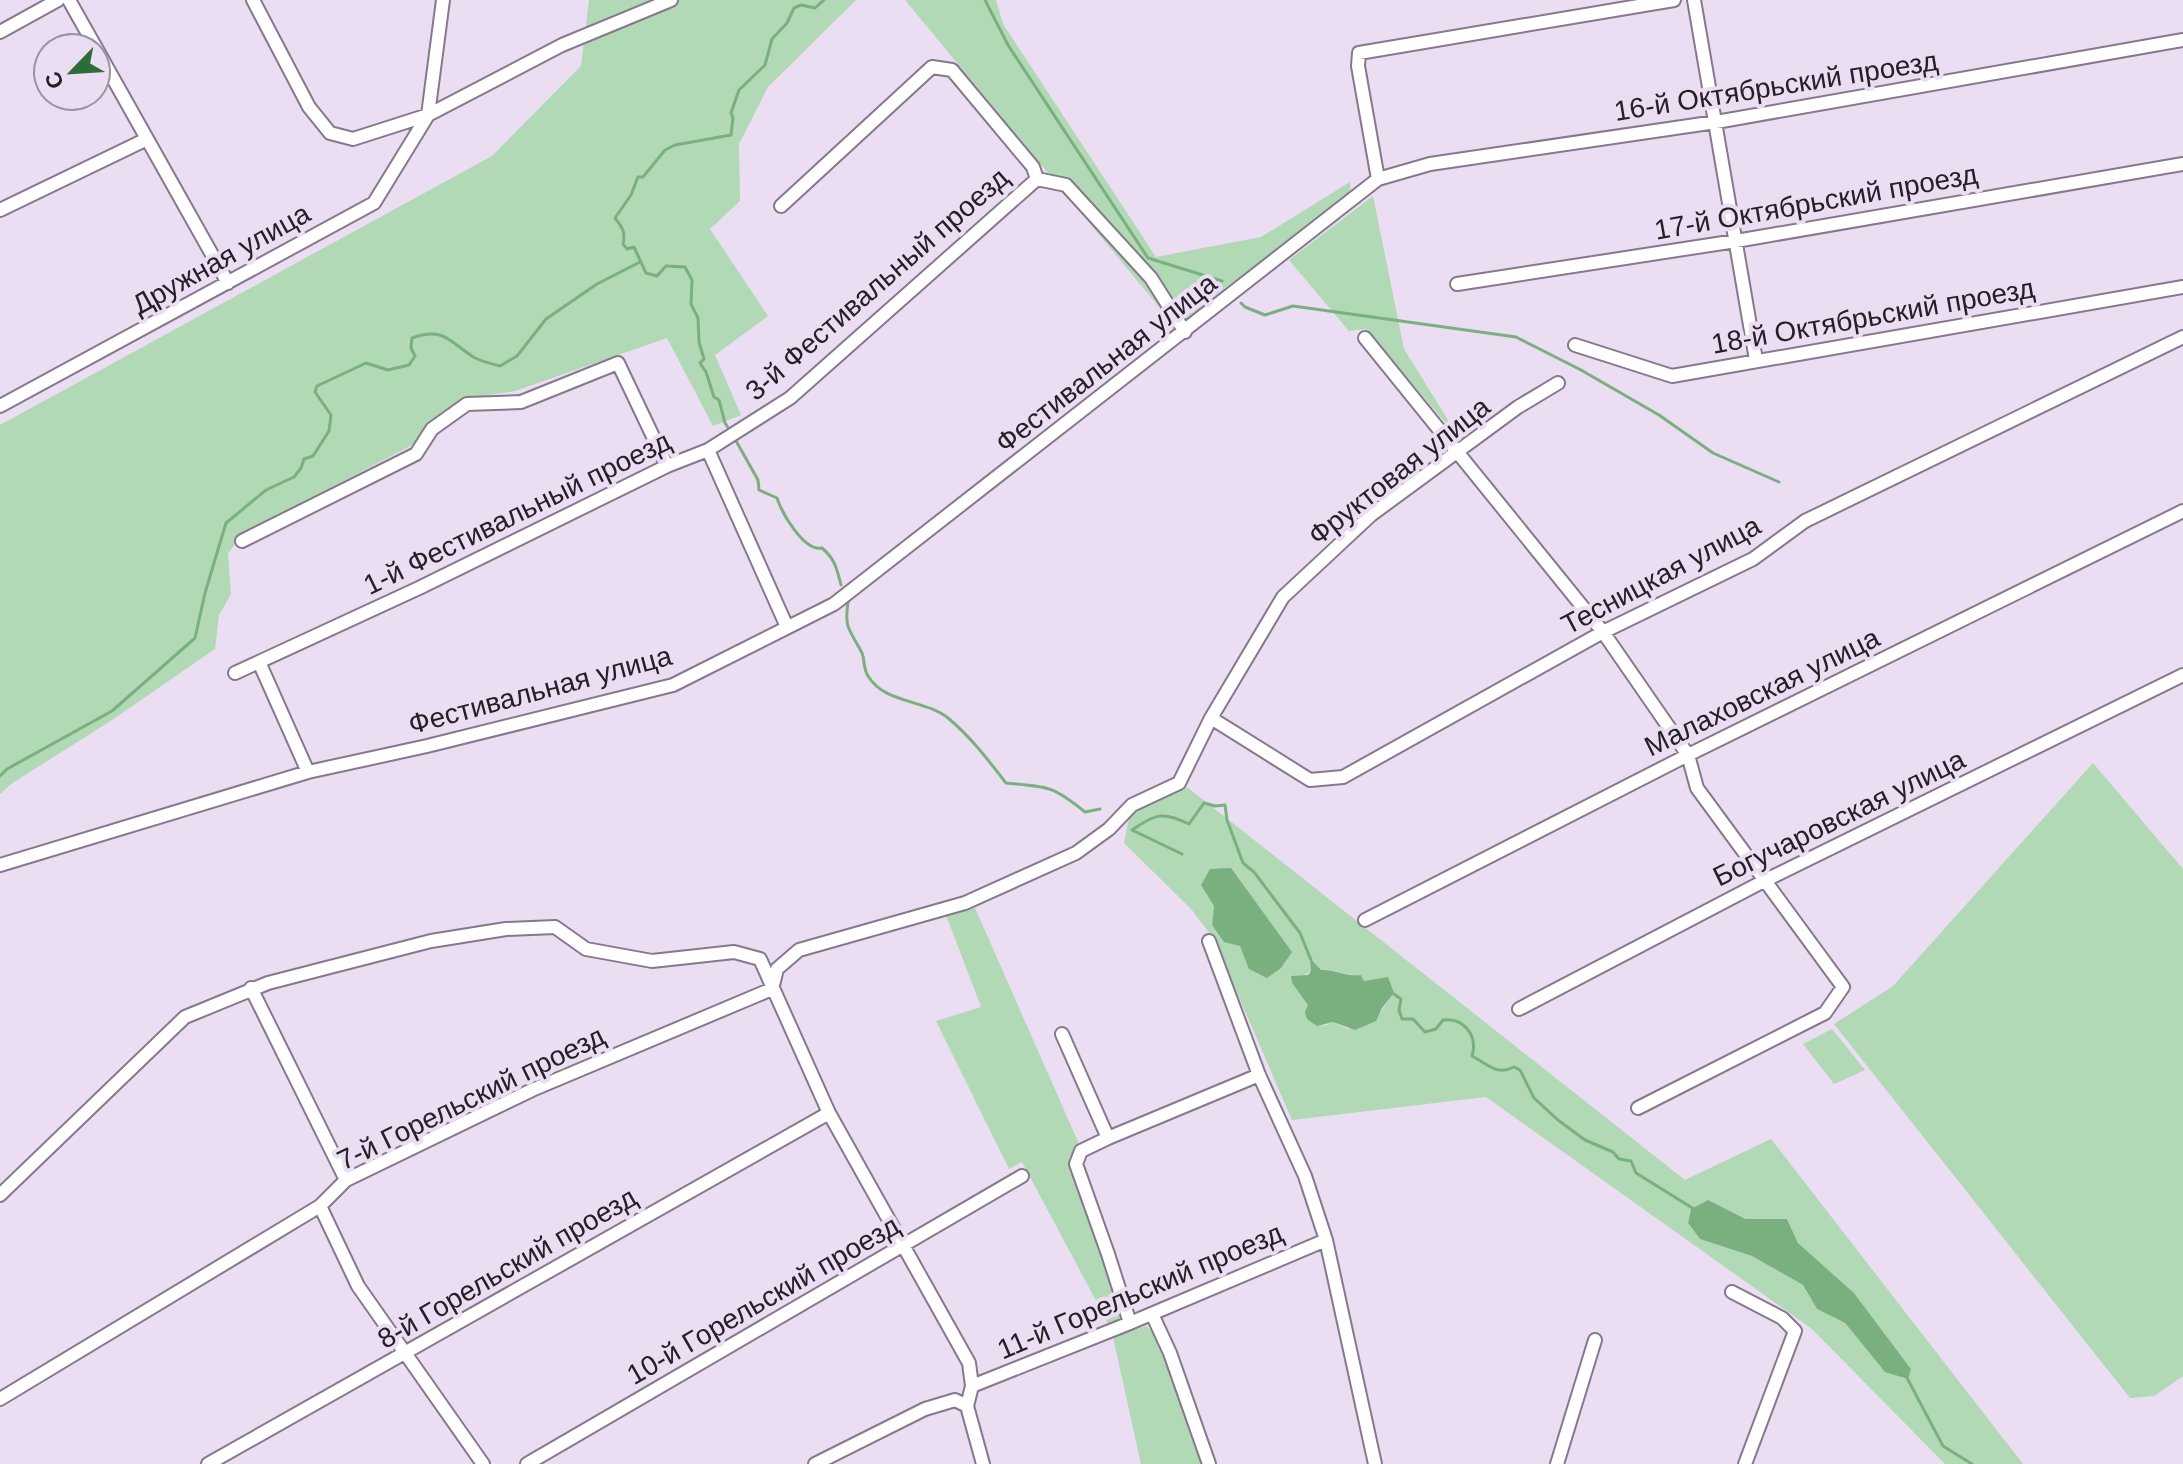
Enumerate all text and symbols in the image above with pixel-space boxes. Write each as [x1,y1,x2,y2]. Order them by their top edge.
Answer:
north arrow [32,32,112,112]
street label: 16-й Октябрьский проезд [1612,45,1940,127]
text: С [40,68,69,93]
street label: 17-й Октябрьский проезд [1652,158,1980,246]
street label: 3-й Фестивальный проезд [739,162,1015,406]
street label: Дружная улица [127,197,316,321]
street label: Фестивальная улица [990,267,1223,459]
street label: 18-й Октябрьский проезд [1709,272,2037,360]
street label: Фруктовая улица [1302,390,1496,551]
street label: 1-й Фестивальный проезд [359,425,675,601]
street label: Тесницкая улица [1556,509,1766,640]
street label: Малаховская улица [1640,621,1885,762]
street label: Фестивальная улица [405,640,675,740]
street label: Богучаровская улица [1708,743,1970,893]
street label: 7-й Горельский проезд [332,1020,610,1176]
street label: 8-й Горельский проезд [372,1181,642,1355]
street label: 10-й Горельский проезд [621,1209,905,1391]
street label: 11-й Горельский проезд [993,1217,1287,1365]

